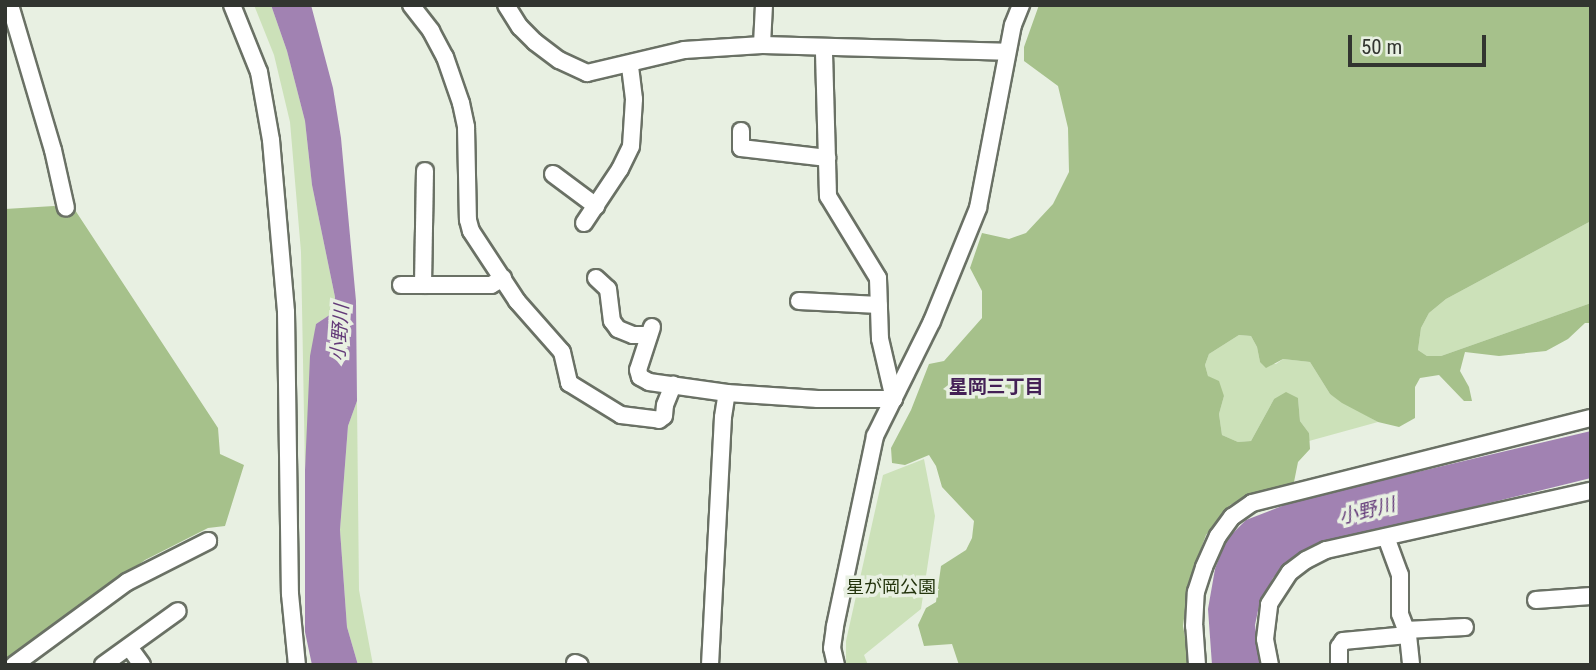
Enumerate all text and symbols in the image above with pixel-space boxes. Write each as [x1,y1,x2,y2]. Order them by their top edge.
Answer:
scale bar [1351,21,1489,65]
text: 50 m [1361,35,1402,59]
water label: 小野川 [327,304,353,362]
district label: 星岡三丁目 [949,376,1043,398]
water label: 小野川 [1337,493,1397,529]
park label: 星が岡公園 [846,576,936,598]

